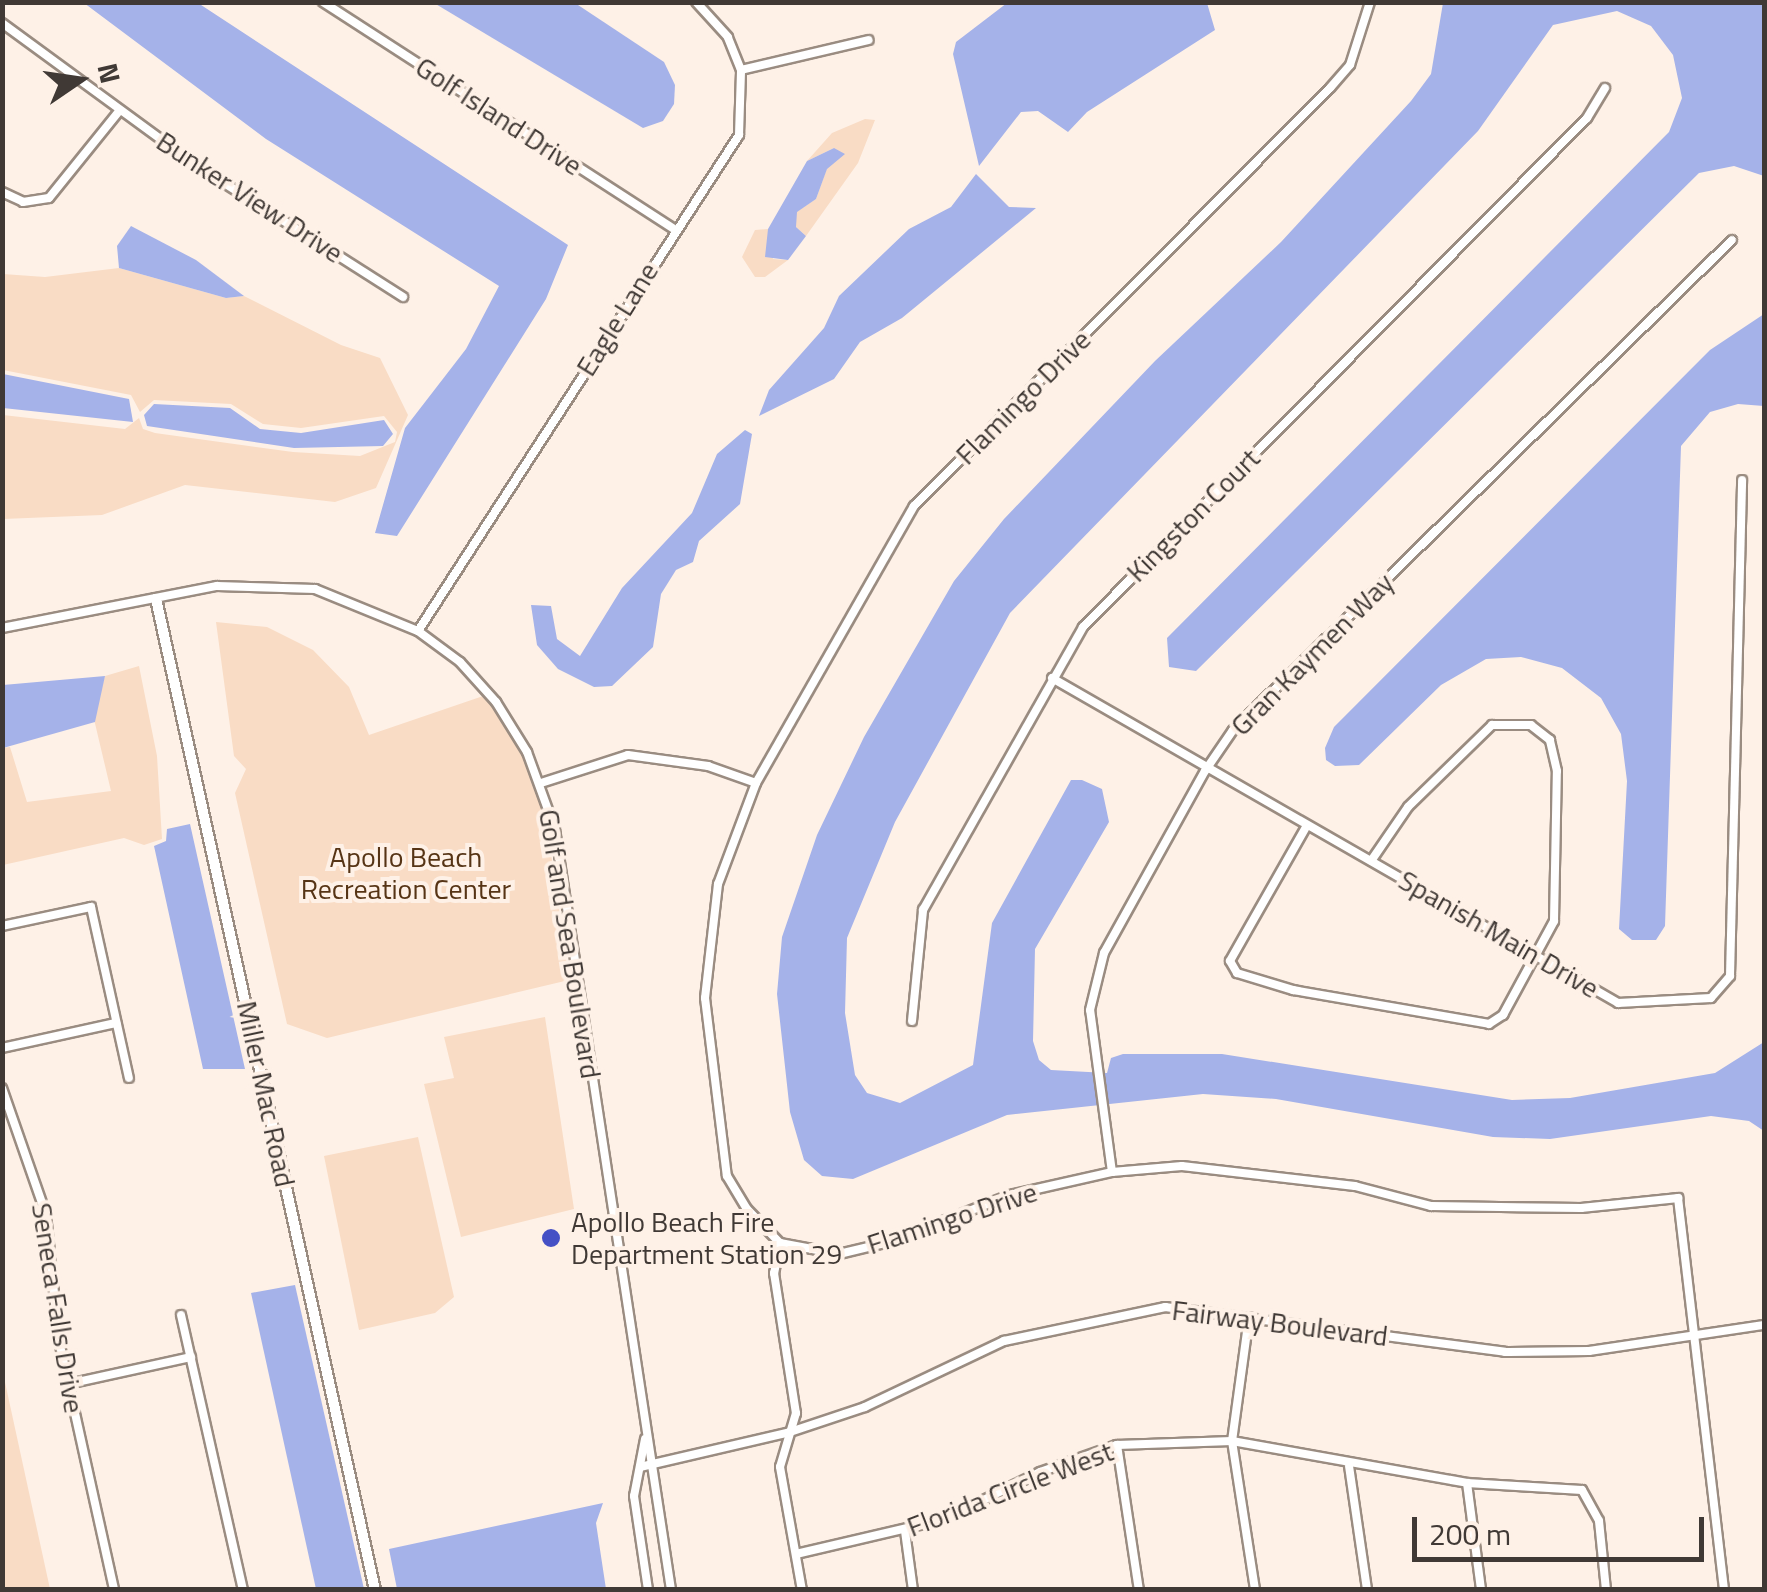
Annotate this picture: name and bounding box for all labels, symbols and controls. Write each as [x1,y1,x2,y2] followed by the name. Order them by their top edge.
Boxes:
[30,30,130,130] north arrow
[410,50,588,182] street label: Golf Island Drive
[87,59,133,87] text: N
[151,124,349,270] street label: Bunker View Drive
[569,256,665,382] street label: Eagle Lane
[949,323,1097,471] street label: Flamingo Drive
[1119,441,1267,589] street label: Kingston Court
[1224,566,1400,742] street label: Gran Kaymen Way
[532,807,608,1081] street label: Golf and Sea Boulevard
[301,840,511,906] park label: Apollo Beach Recreation Center
[1393,863,1605,1005] street label: Spanish Main Drive
[230,998,302,1190] street label: Miller Mac Road
[863,1175,1041,1261] street label: Flamingo Drive
[25,1201,91,1415] street label: Seneca Falls Drive
[571,1205,842,1271] place label: Apollo Beach Fire Department Station 29
[540,1227,562,1249] marker: Apollo Beach Fire Department Station 29
[1170,1293,1390,1353] street label: Fairway Boulevard
[902,1434,1118,1544] street label: Florida Circle West
[1417,1497,1710,1559] scale bar
[1429,1511,1511,1557] text: 200 m

